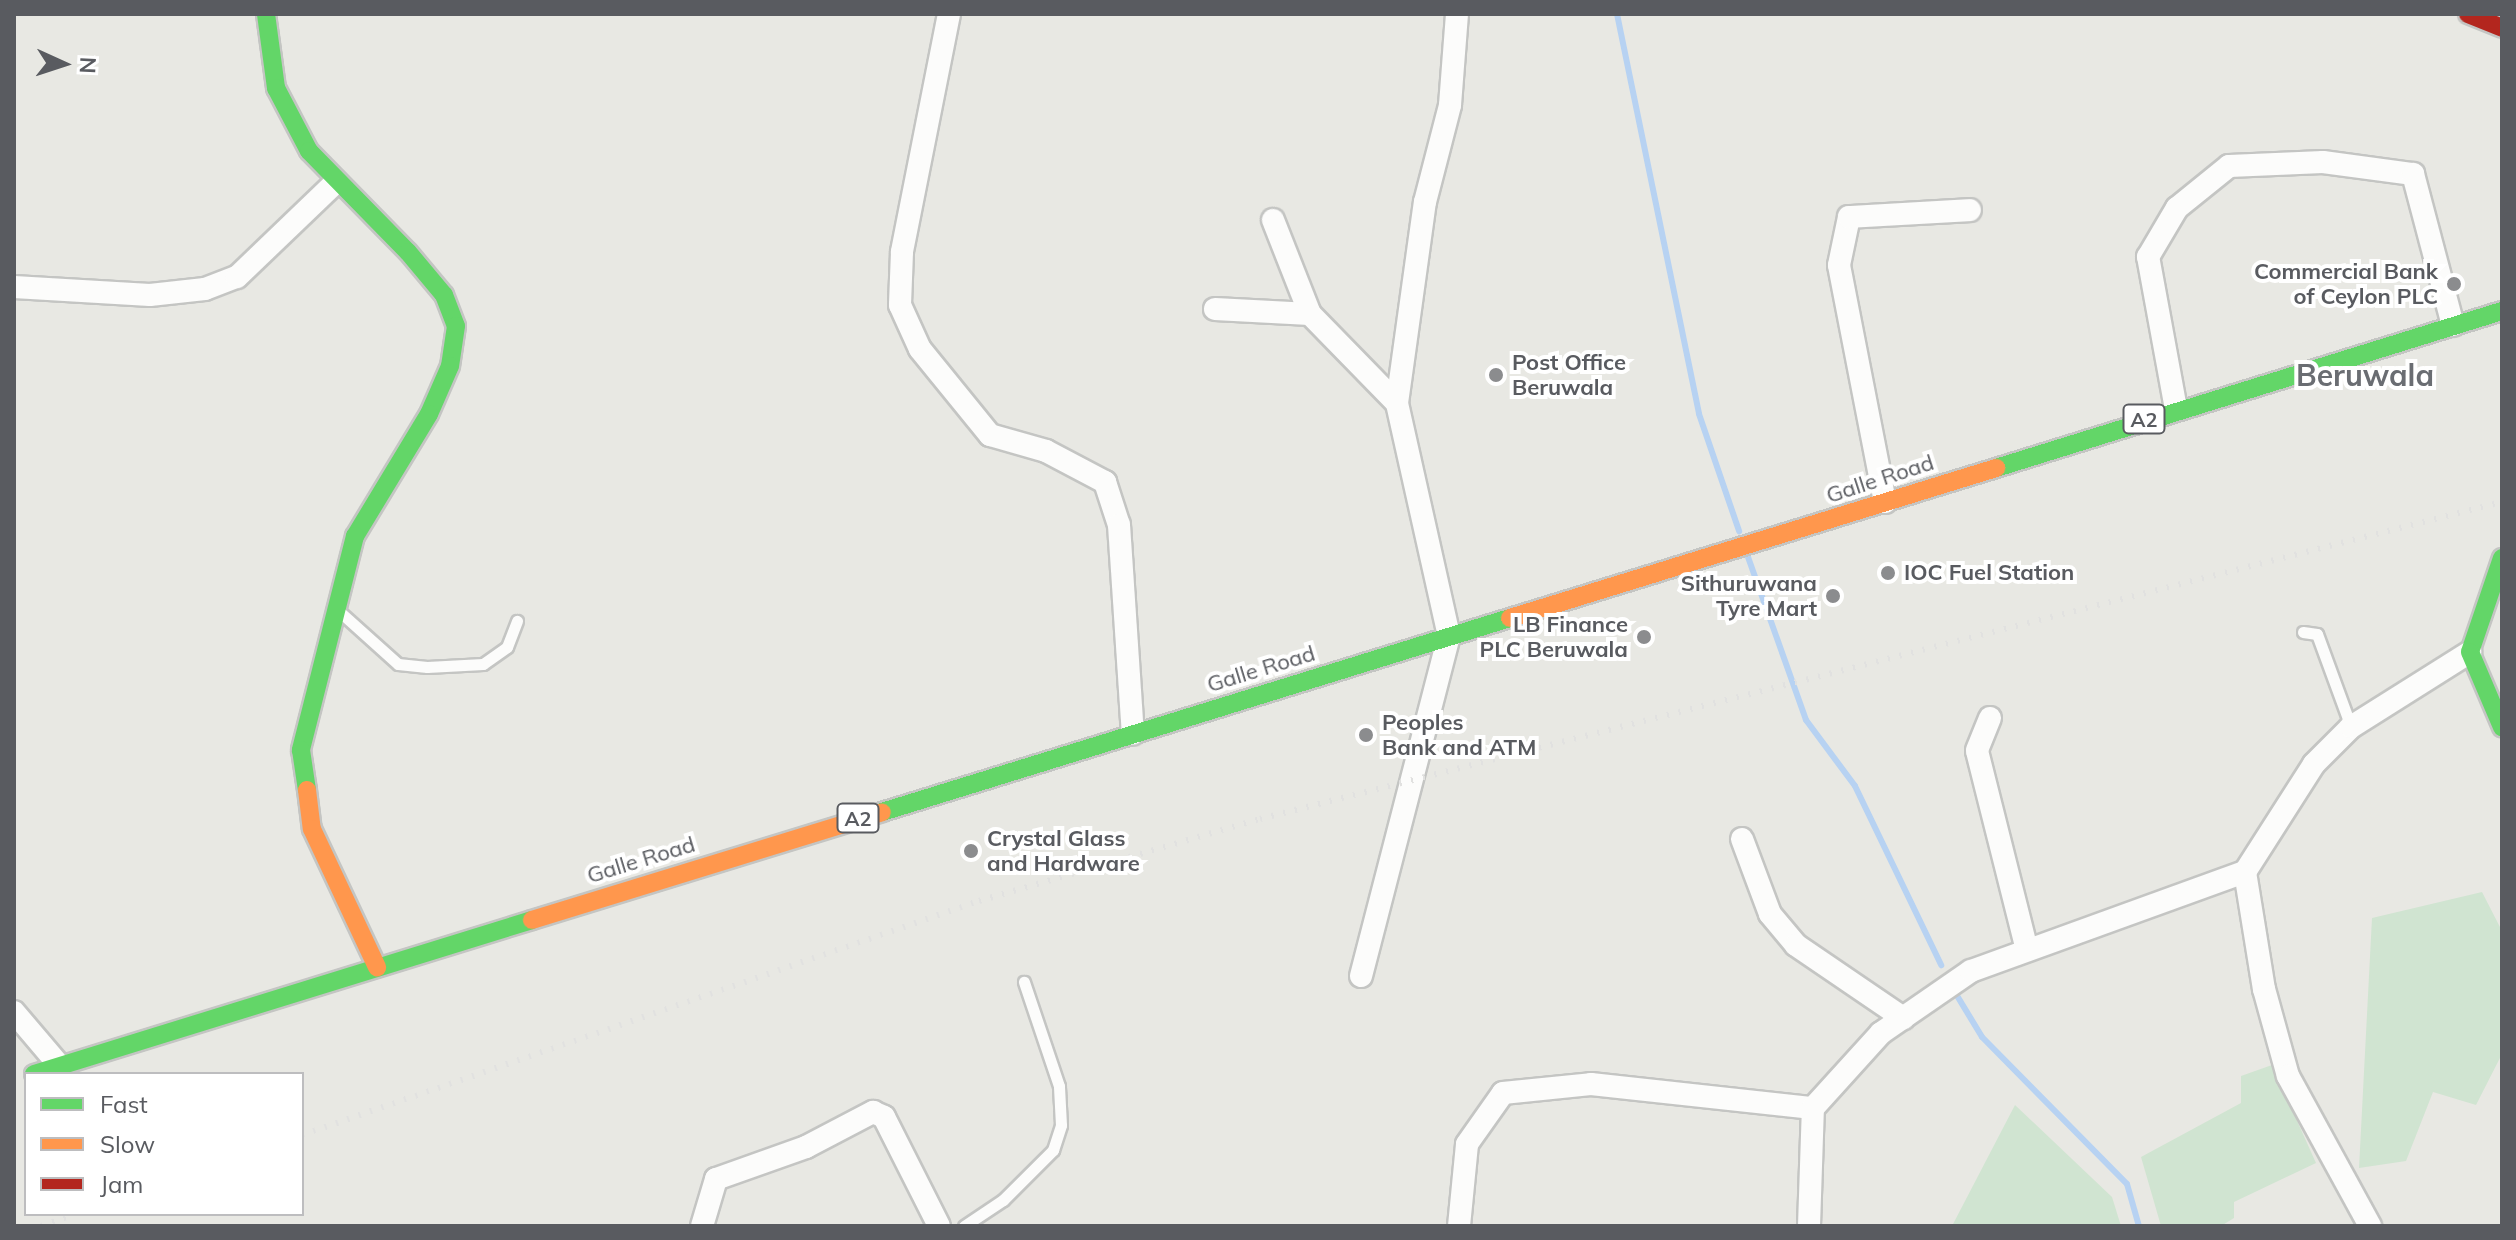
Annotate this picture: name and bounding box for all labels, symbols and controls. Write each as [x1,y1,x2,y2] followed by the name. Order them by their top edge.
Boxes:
[24,24,104,104] north arrow
[74,56,102,74] text: N
[2254,258,2438,310] place label: Commercial Bank of Ceylon PLC
[2445,275,2463,293] marker: Commercial Bank of Ceylon PLC
[1512,349,1626,400] place label: Post Office Beruwala
[2296,357,2434,393] district label: Beruwala
[1487,366,1505,384] marker: Post Office Beruwala
[2122,403,2166,435] road number: A2
[1823,449,1937,509] street label: Galle Road
[1904,560,2074,586] place label: IOC Fuel Station
[1879,564,1897,582] marker: IOC Fuel Station
[1681,570,1817,622] place label: Sithuruwana Tyre Mart
[1824,587,1842,605] marker: Sithuruwana Tyre Mart
[1480,611,1628,662] place label: LB Finance PLC Beruwala
[1635,628,1653,646] marker: LB Finance PLC Beruwala
[1204,640,1318,698] street label: Galle Road
[1382,709,1536,760] place label: Peoples Bank and ATM
[1357,726,1375,744] marker: Peoples Bank and ATM
[836,802,880,834] road number: A2
[987,825,1140,876] place label: Crystal Glass and Hardware
[584,831,698,889] street label: Galle Road
[962,842,980,860] marker: Crystal Glass and Hardware
[24,1072,304,1216] legend
[100,1089,148,1119] text: Fast
[100,1129,155,1159] text: Slow
[100,1169,143,1199] text: Jam

